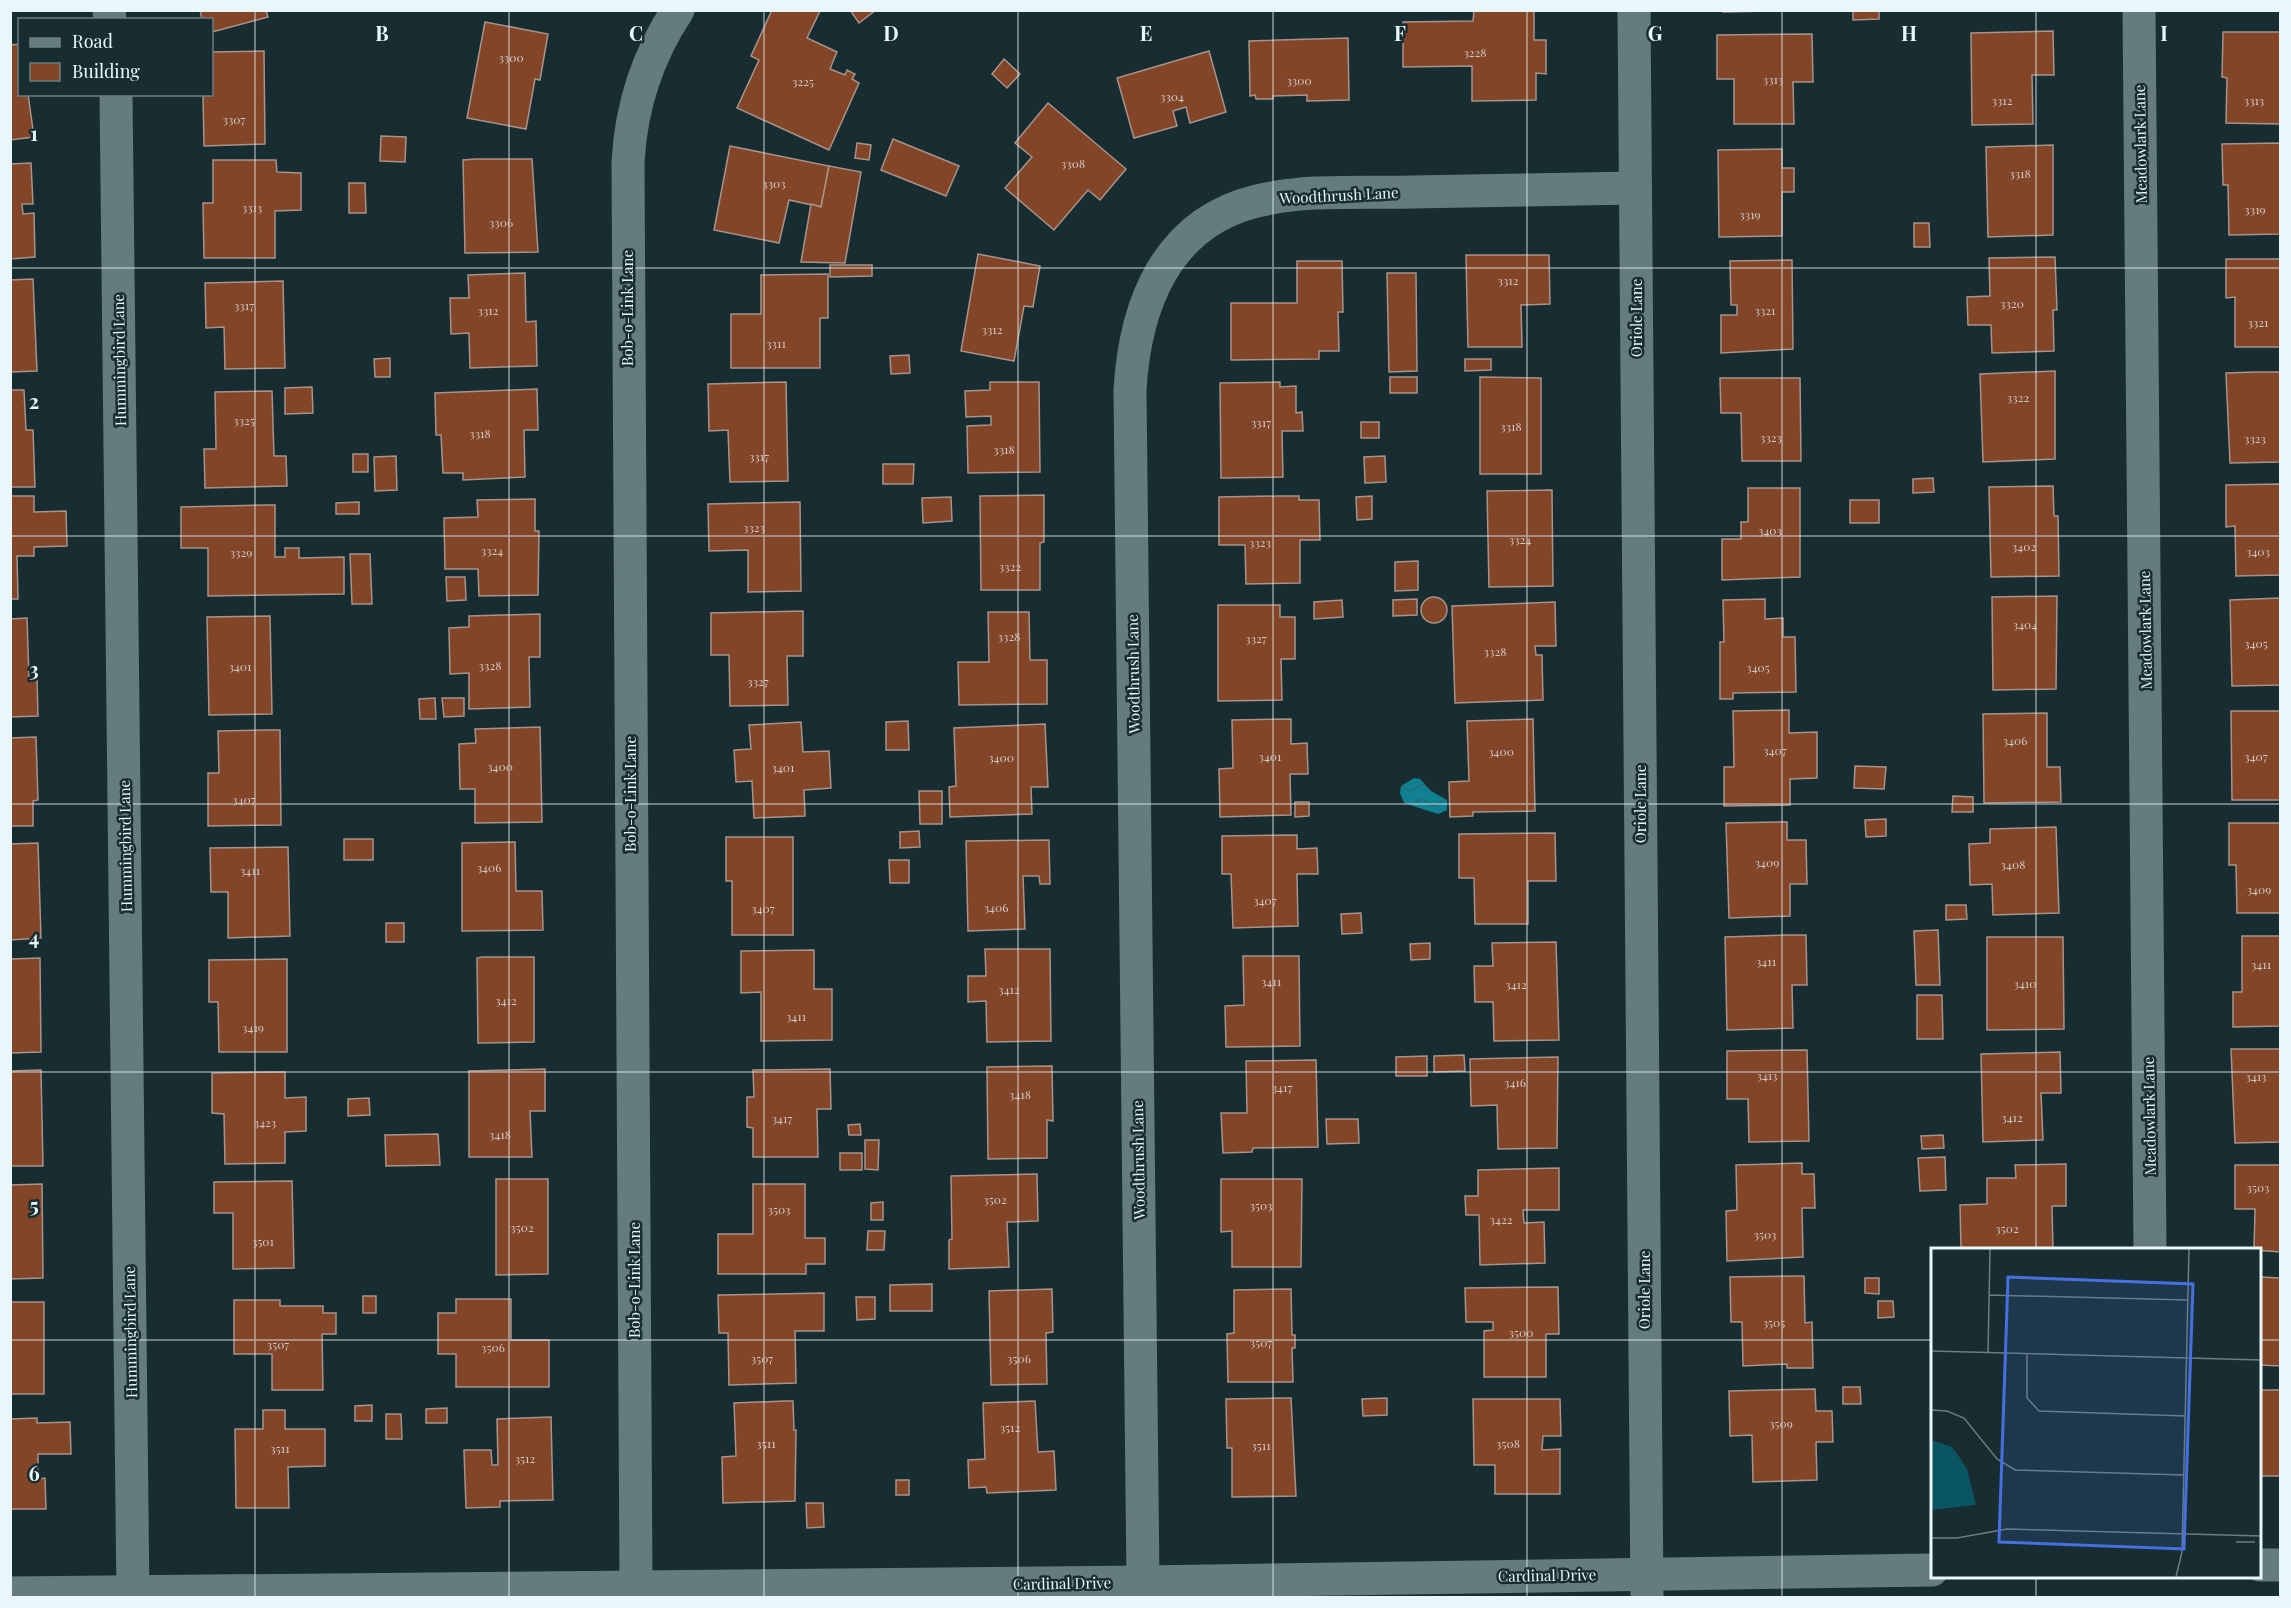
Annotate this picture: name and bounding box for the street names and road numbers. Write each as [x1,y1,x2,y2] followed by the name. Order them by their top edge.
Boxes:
[2129,85,2151,203] street label: Meadowlark Lane
[1278,182,1399,208] street label: Woodthrush Lane
[617,250,637,366] street label: Bob-o-Link Lane
[1626,279,1646,357] street label: Oriole Lane
[108,294,130,426] street label: Hummingbird Lane
[2134,571,2156,689] street label: Meadowlark Lane
[1122,614,1144,735] street label: Woodthrush Lane
[620,736,640,852] street label: Bob-o-Link Lane
[1630,765,1650,843] street label: Oriole Lane
[114,780,136,912] street label: Hummingbird Lane
[2138,1057,2160,1175] street label: Meadowlark Lane
[1127,1100,1149,1221] street label: Woodthrush Lane
[624,1222,644,1338] street label: Bob-o-Link Lane
[1634,1251,1654,1329] street label: Oriole Lane
[119,1266,141,1398] street label: Hummingbird Lane
[1498,1564,1596,1586] street label: Cardinal Drive
[1013,1572,1111,1594] street label: Cardinal Drive

